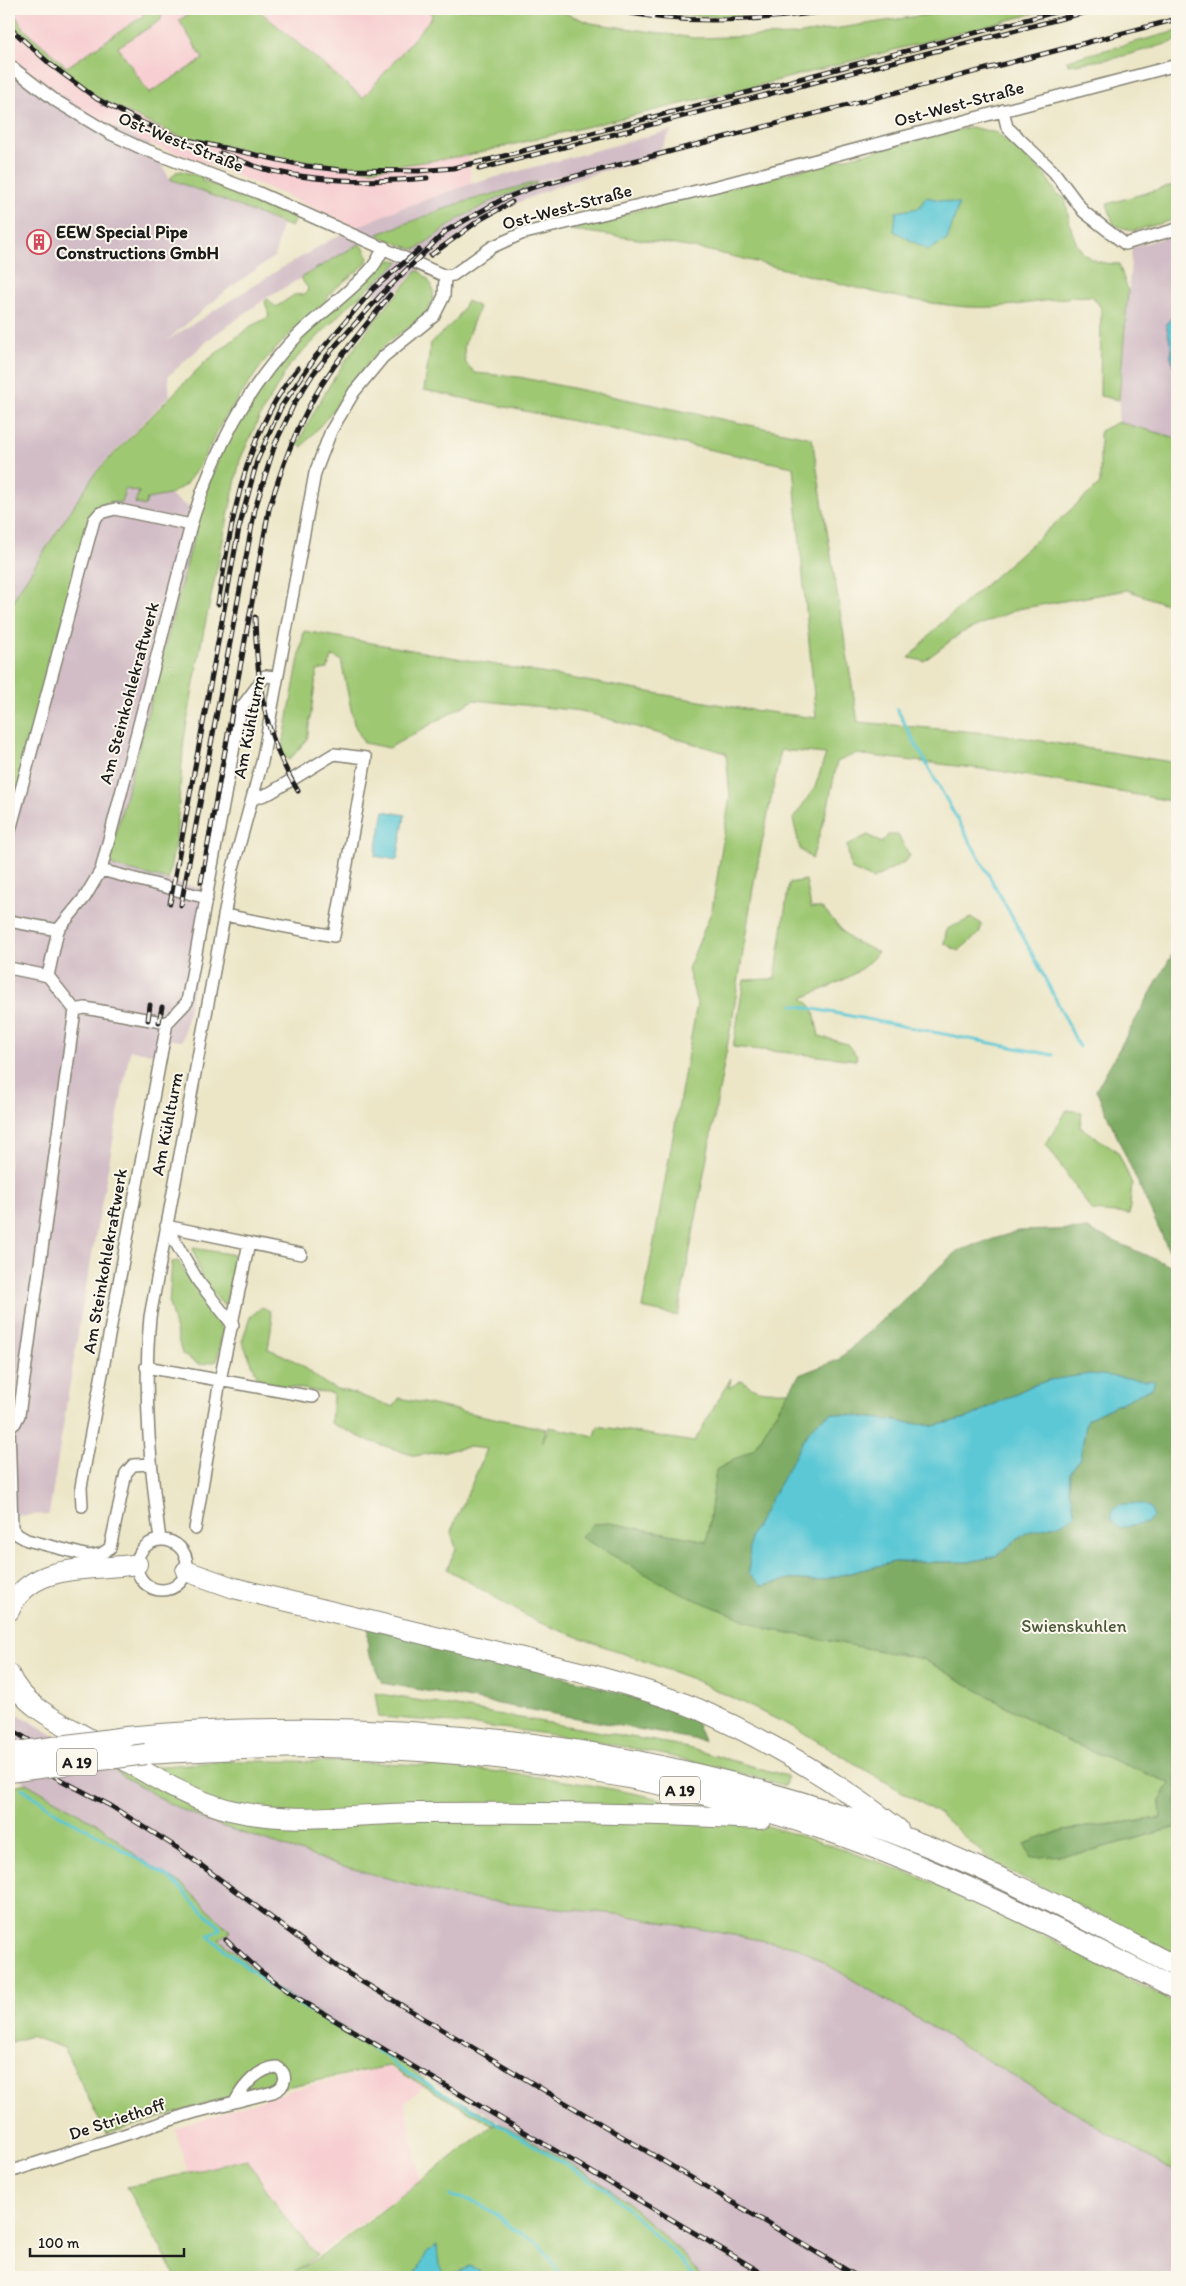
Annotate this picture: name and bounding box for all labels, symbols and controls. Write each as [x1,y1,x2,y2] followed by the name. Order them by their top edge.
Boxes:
[892,76,1026,132] street label: Ost-West-Straße
[115,107,247,177] street label: Ost-West-Straße
[500,179,634,235] street label: Ost-West-Straße
[56,221,219,264] place label: EEW Special Pipe Constructions GmbH
[26,229,52,255] building icon: EEW Special Pipe Constructions GmbH
[94,599,164,787] street label: Am Steinkohlekraftwerk
[228,673,270,781] street label: Am Kühlturm
[146,1070,188,1178] street label: Am Kühlturm
[78,1167,132,1355] street label: Am Steinkohlekraftwerk
[1021,1615,1127,1637] park label: Swienskuhlen
[57,1748,97,1775] road number: A 19
[660,1776,700,1804] road number: A 19
[66,2093,169,2145] street label: De Striethoff
[30,2226,184,2258] scale bar
[38,2234,80,2252] text: 100 m

